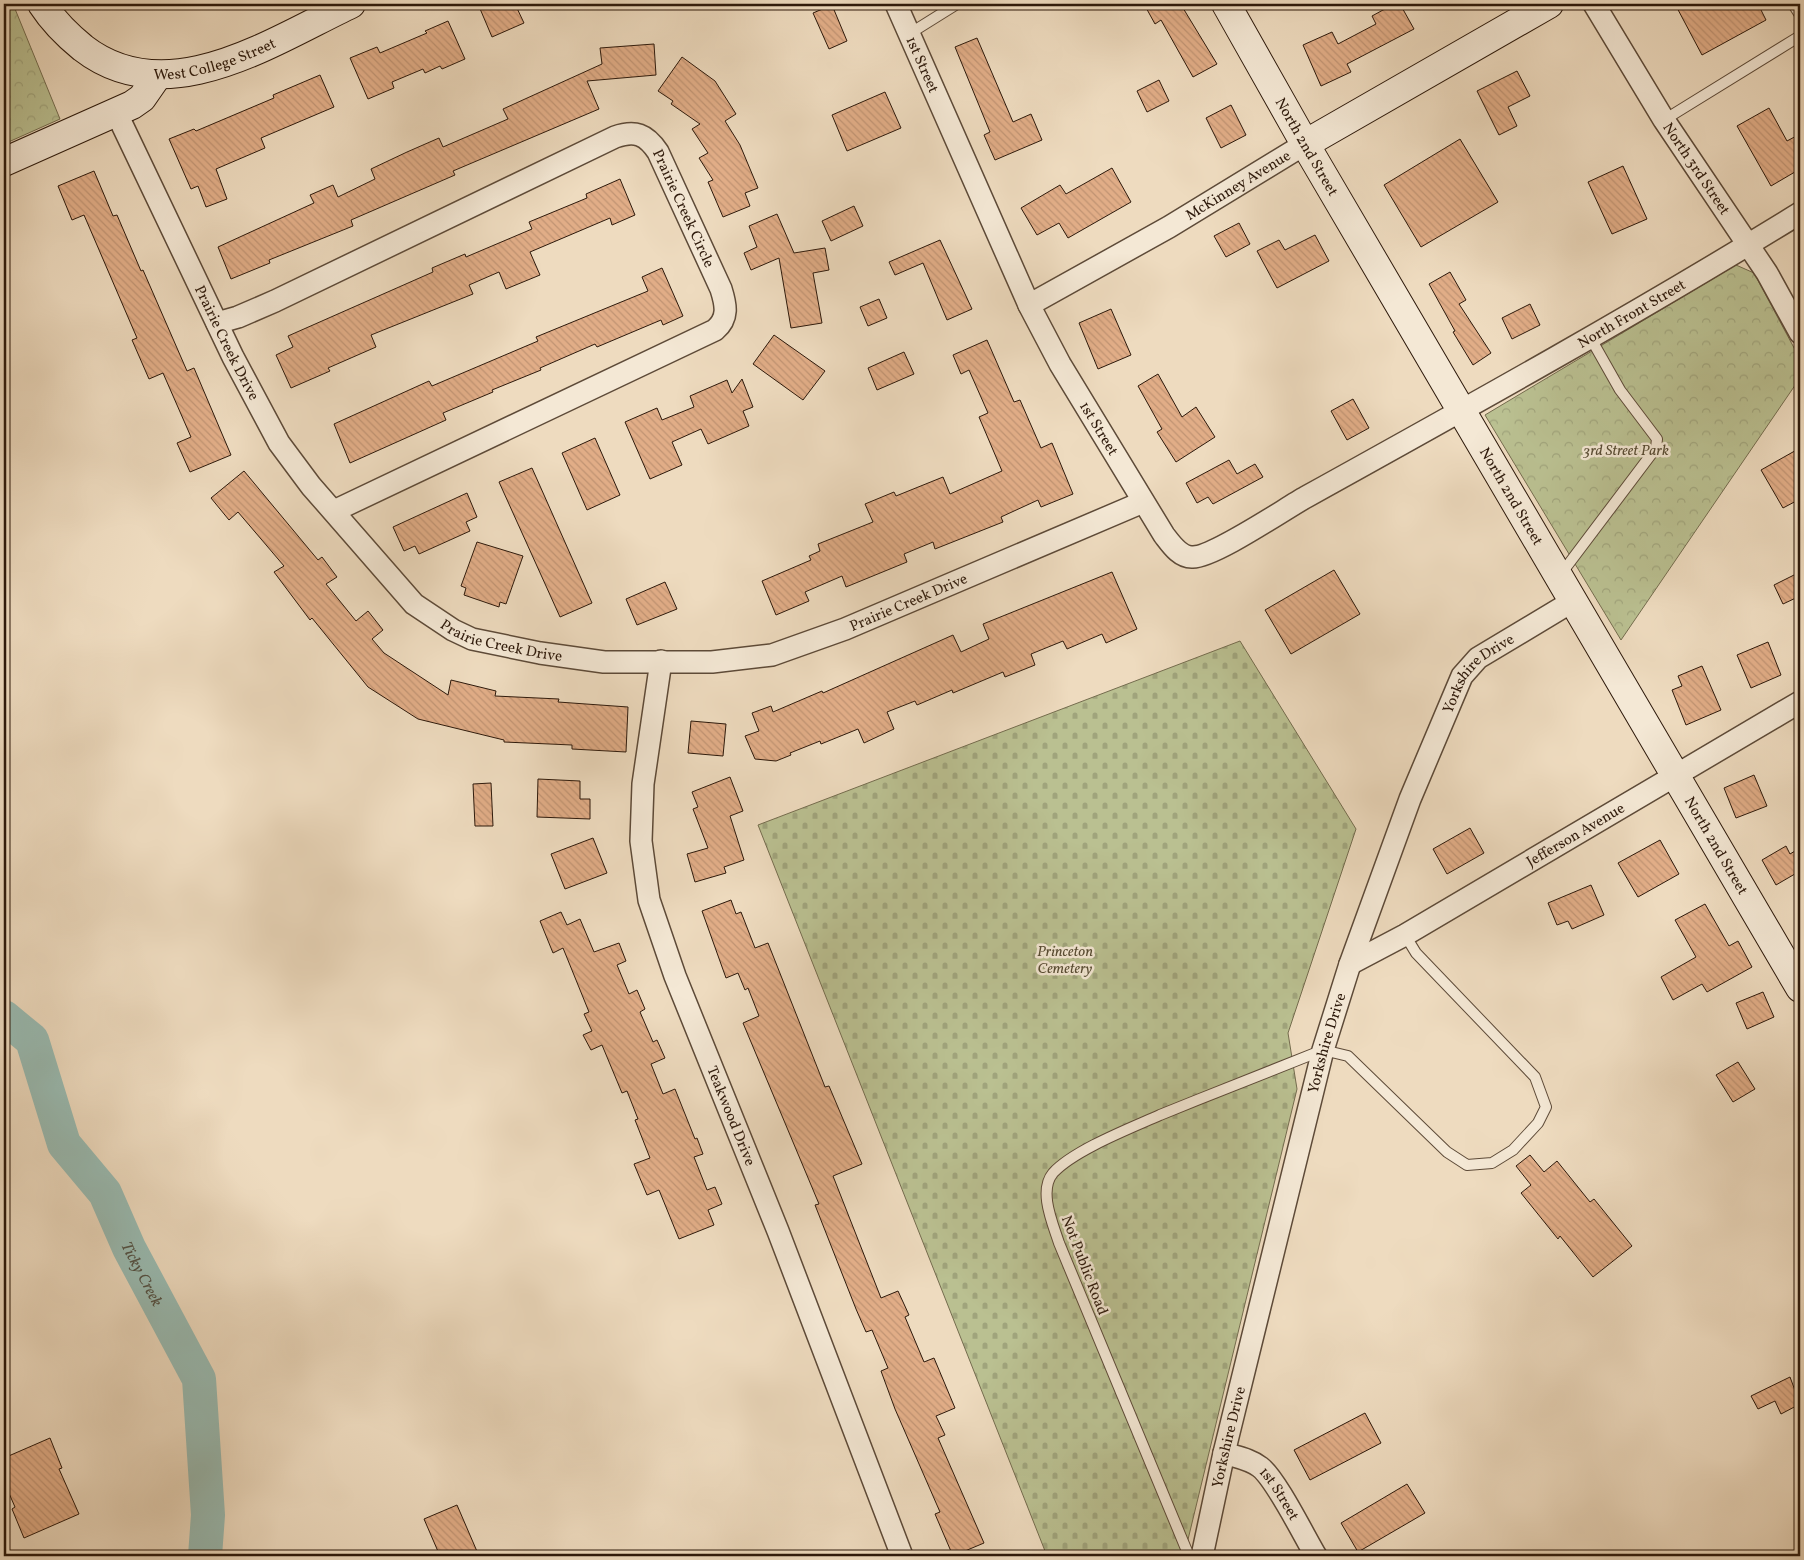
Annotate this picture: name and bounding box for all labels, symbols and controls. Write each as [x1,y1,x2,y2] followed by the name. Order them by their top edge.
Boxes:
[900,33,943,97] street label: 1st Street
[153,34,280,86] street label: West College Street
[1269,94,1342,201] street label: North 2nd Street
[1657,119,1734,220] street label: North 3rd Street
[646,146,719,271] street label: Prairie Creek Circle
[1182,146,1295,226] street label: McKinney Avenue
[1574,275,1690,354] street label: North Front Street
[188,282,263,405] street label: Prairie Creek Drive
[1073,398,1122,460] street label: 1st Street
[1582,441,1669,462] park label: 3rd Street Park
[1473,444,1547,550] street label: North 2nd Street
[847,569,971,638] street label: Prairie Creek Drive
[435,615,564,668] street label: Prairie Creek Drive
[1438,630,1519,717] street label: Yorkshire Drive
[1678,793,1752,899] street label: North 2nd Street
[1523,799,1629,873] street label: Jefferson Avenue
[1037,942,1093,980] park label: Princeton Cemetery
[1304,991,1352,1096] street label: Yorkshire Drive
[700,1063,760,1170] street label: Teakwood Drive
[1055,1213,1112,1318] street label: Not Public Road
[115,1239,167,1311] water label: Ticky Creek
[1208,1384,1252,1490] street label: Yorkshire Drive
[1254,1463,1303,1525] street label: 1st Street

